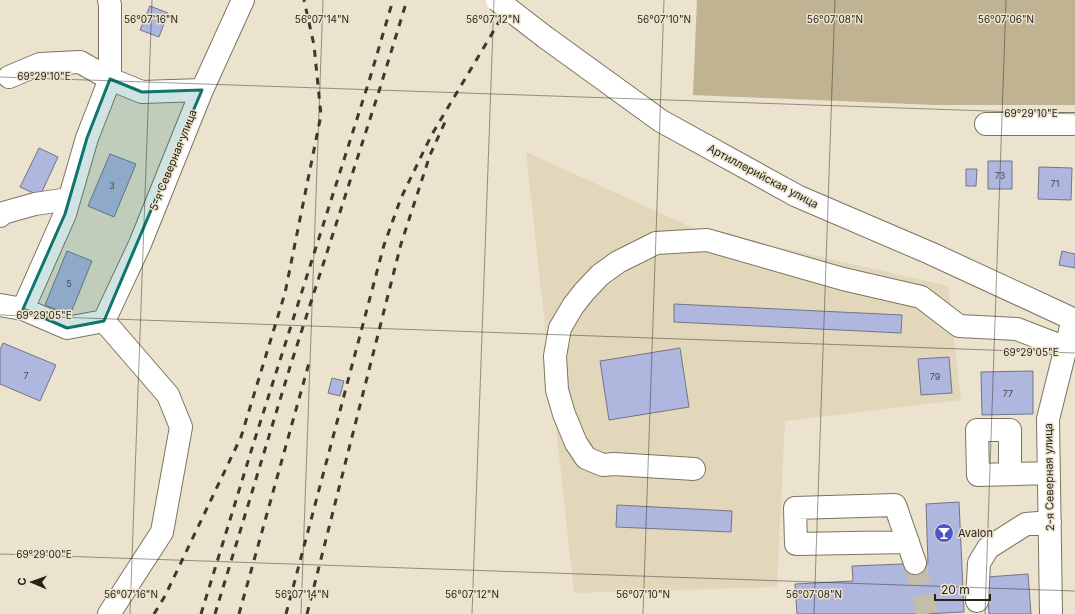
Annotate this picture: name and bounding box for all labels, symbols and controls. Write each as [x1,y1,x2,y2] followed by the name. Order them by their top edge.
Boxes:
[124,13,178,25] text: 56°07'16"N
[295,13,349,25] text: 56°07'14"N
[466,13,520,25] text: 56°07'12"N
[637,13,691,25] text: 56°07'10"N
[807,13,863,25] text: 56°07'08"N
[978,13,1034,25] text: 56°07'06"N
[17,70,71,82] text: 69°29'10"E
[146,107,200,213] street label: 5-я Северная улица
[1004,107,1058,119] text: 69°29'10"E
[705,141,821,211] street label: Артиллерийская улица
[995,170,1006,181] house number: 73
[1051,178,1059,189] house number: 71
[109,180,115,191] house number: 3
[66,278,72,289] house number: 5
[16,309,72,321] text: 69°29'05"E
[1003,346,1059,358] text: 69°29'05"E
[23,370,29,381] house number: 7
[930,371,941,382] house number: 79
[1003,388,1013,399] house number: 77
[1041,423,1057,531] street label: 2-я Северная улица
[933,522,955,544] bar icon: Avalon
[958,526,993,540] place label: Avalon
[16,548,72,560] text: 69°29'00"E
[12,562,52,602] north arrow
[935,576,990,602] scale bar
[15,577,29,586] text: С
[941,582,970,597] text: 20 m
[104,588,158,600] text: 56°07'16"N
[275,588,329,600] text: 56°07'14"N
[445,588,499,600] text: 56°07'12"N
[616,588,670,600] text: 56°07'10"N
[786,588,842,600] text: 56°07'08"N

